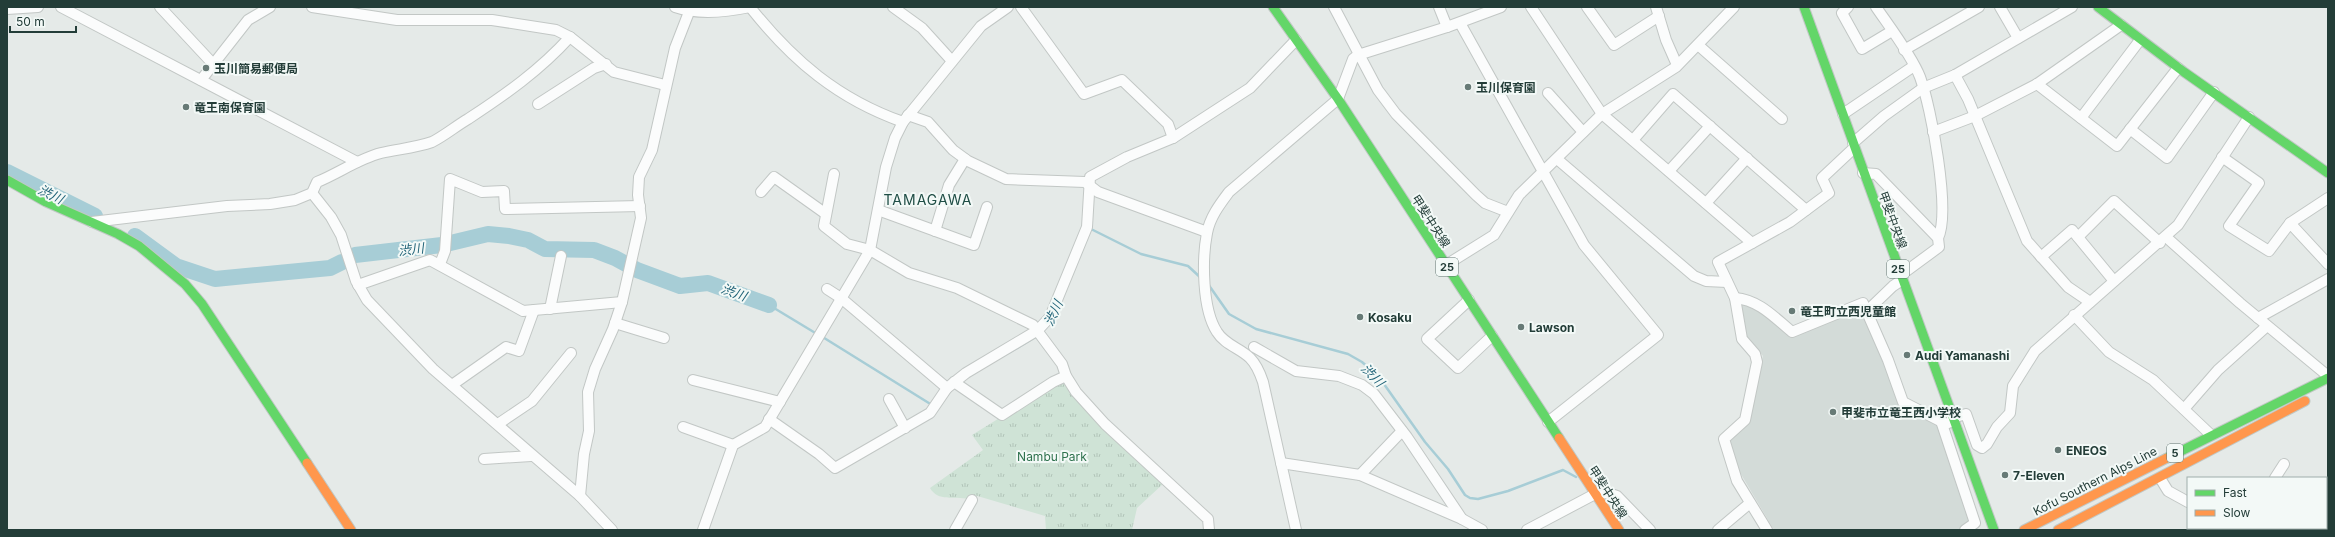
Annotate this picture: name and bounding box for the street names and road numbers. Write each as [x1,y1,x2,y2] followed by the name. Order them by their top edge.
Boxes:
[1876,189,1910,251] street label: 甲斐中央線
[1408,192,1454,250] street label: 甲斐中央線
[1436,258,1458,276] road number: 25
[1887,260,1909,278] road number: 25
[2031,443,2159,519] street label: Kofu Southern Alps Line
[2167,444,2183,462] road number: 5
[1585,463,1631,521] street label: 甲斐中央線

